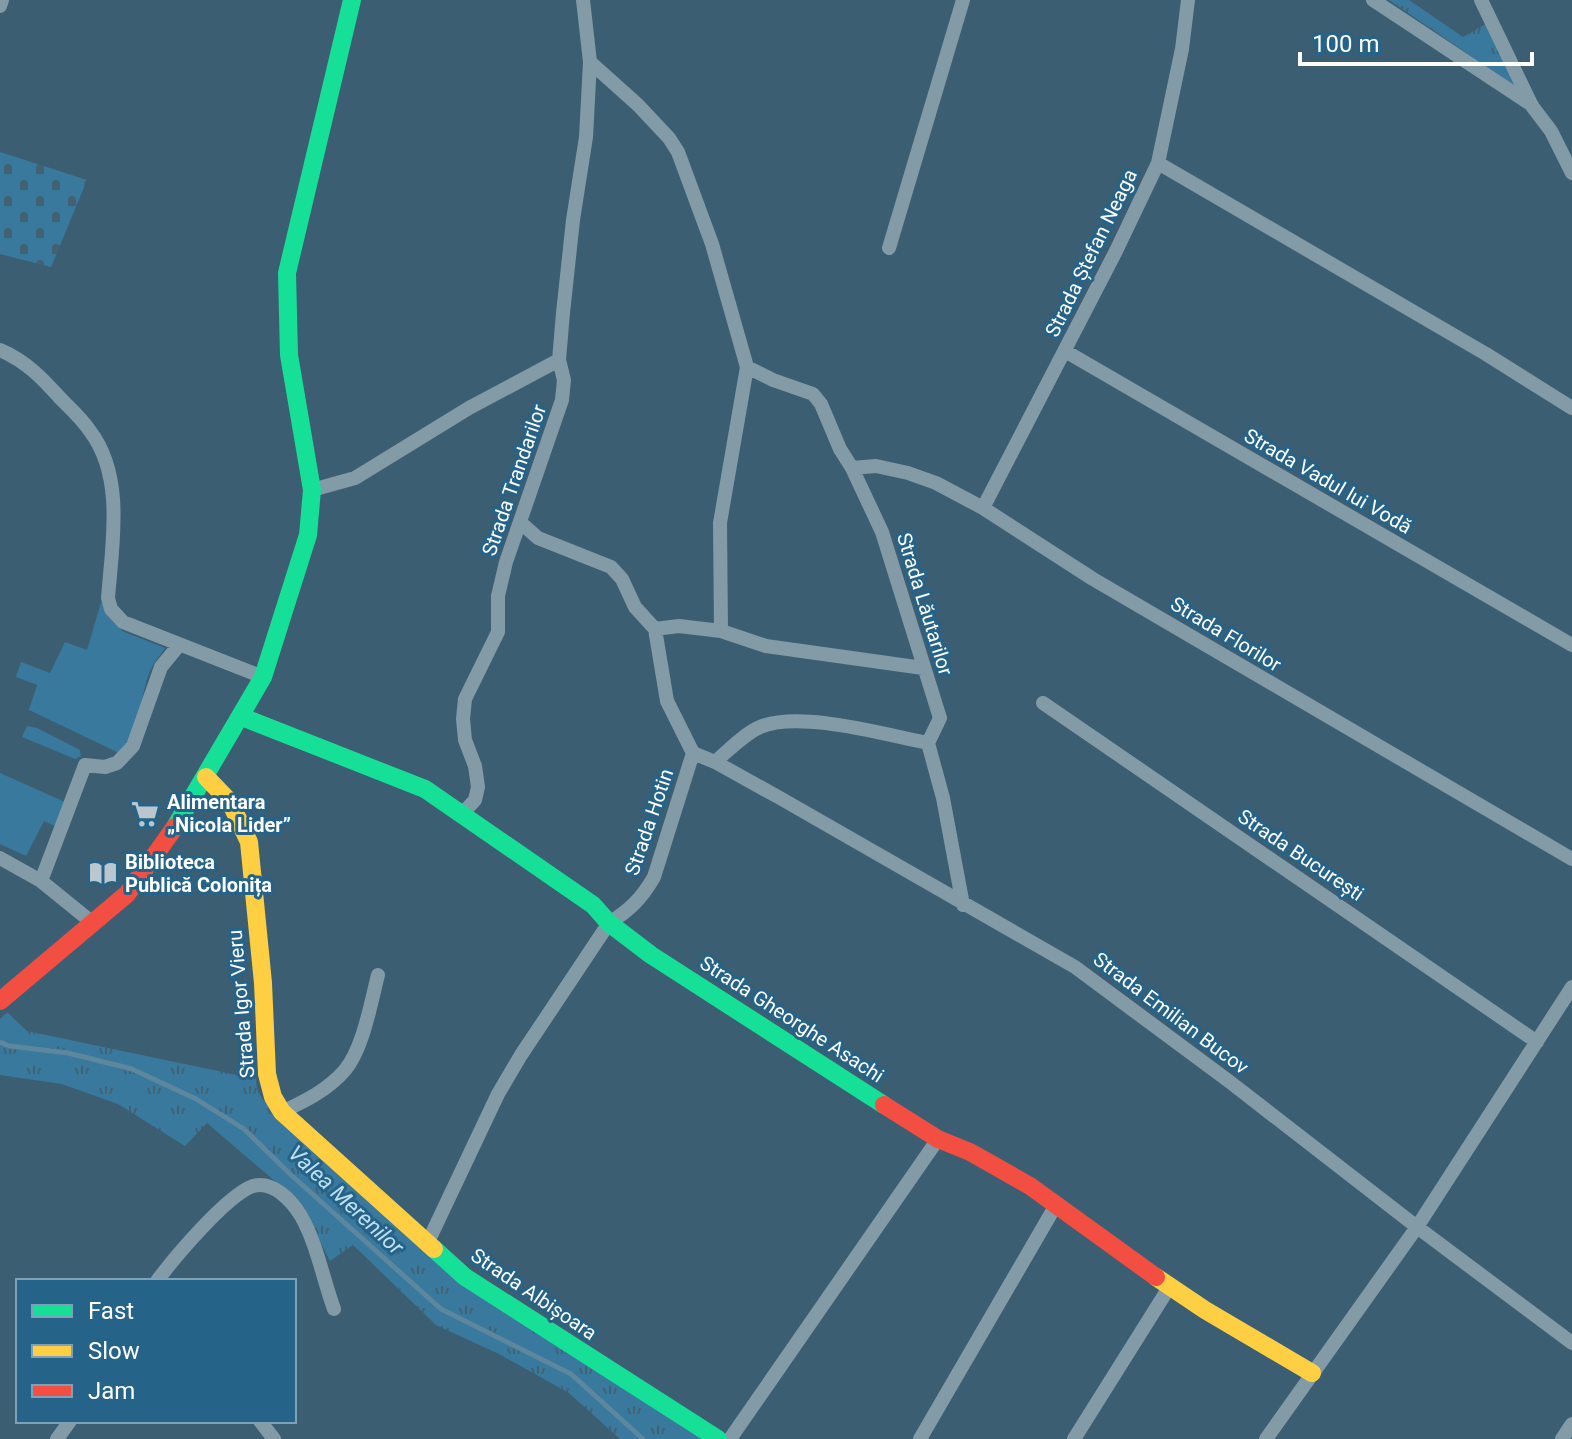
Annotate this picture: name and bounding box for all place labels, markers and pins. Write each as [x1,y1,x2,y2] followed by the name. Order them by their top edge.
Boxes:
[167,790,291,837] place label: Alimentara „Nicola Lider”
[130,799,160,829] supermarket icon: Alimentara „Nicola Lider”
[125,850,272,897] place label: Biblioteca Publică Colonița
[88,858,118,888] library icon: Biblioteca Publică Colonița

